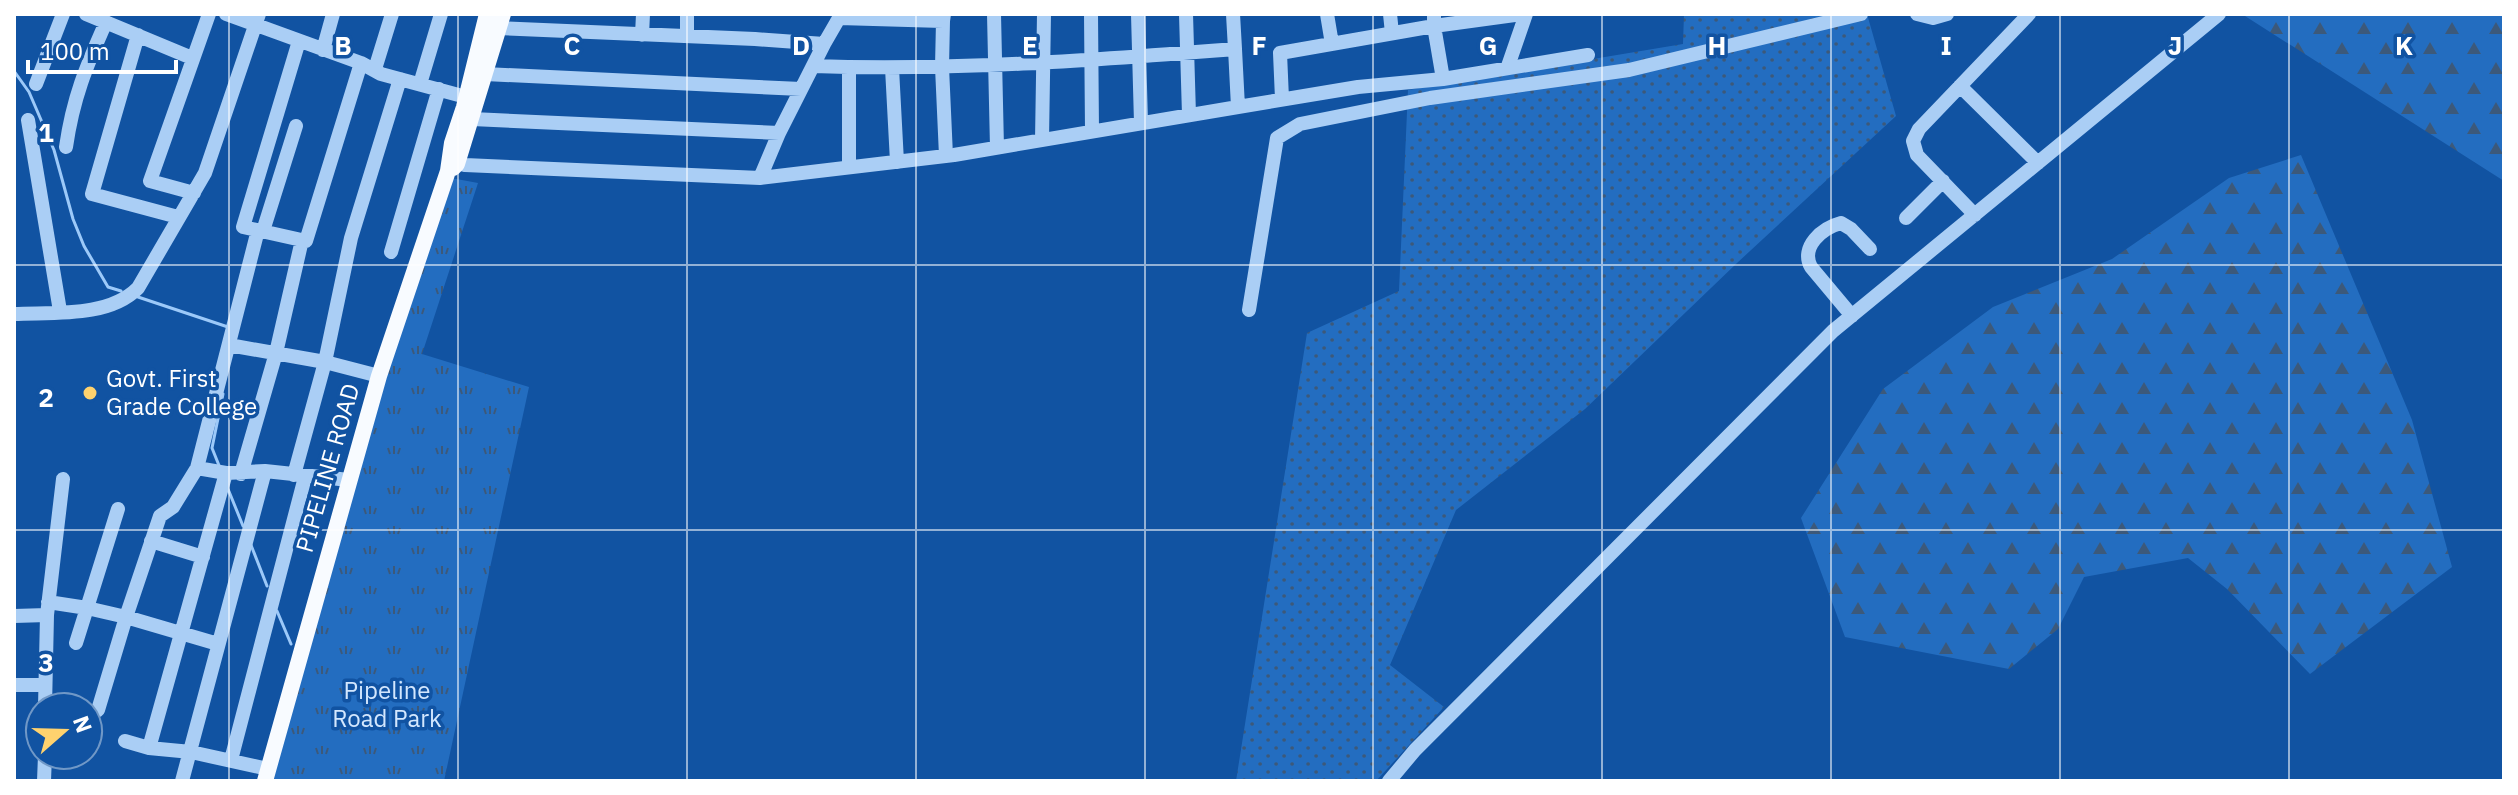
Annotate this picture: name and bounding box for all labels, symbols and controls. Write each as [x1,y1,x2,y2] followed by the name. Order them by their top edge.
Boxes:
[28,24,176,74] scale bar
[334,28,352,62] text: B
[564,28,581,62] text: C
[792,28,810,62] text: D
[1022,28,1038,62] text: E
[1251,28,1267,62] text: F
[1479,28,1497,62] text: G
[1708,28,1726,62] text: H
[1940,28,1952,62] text: I
[2168,28,2182,62] text: J
[2395,28,2413,62] text: K
[40,35,110,67] text: 100 m
[38,115,54,149] text: 1
[106,362,257,422] place label: Govt. First Grade College
[38,380,54,414] text: 2
[288,380,366,556] street label: PIPELINE ROAD
[81,384,99,402] marker: Govt. First Grade College
[38,645,54,679] text: 3
[332,674,442,734] park label: Pipeline Road Park
[24,691,104,771] north arrow
[67,712,100,736] text: N

